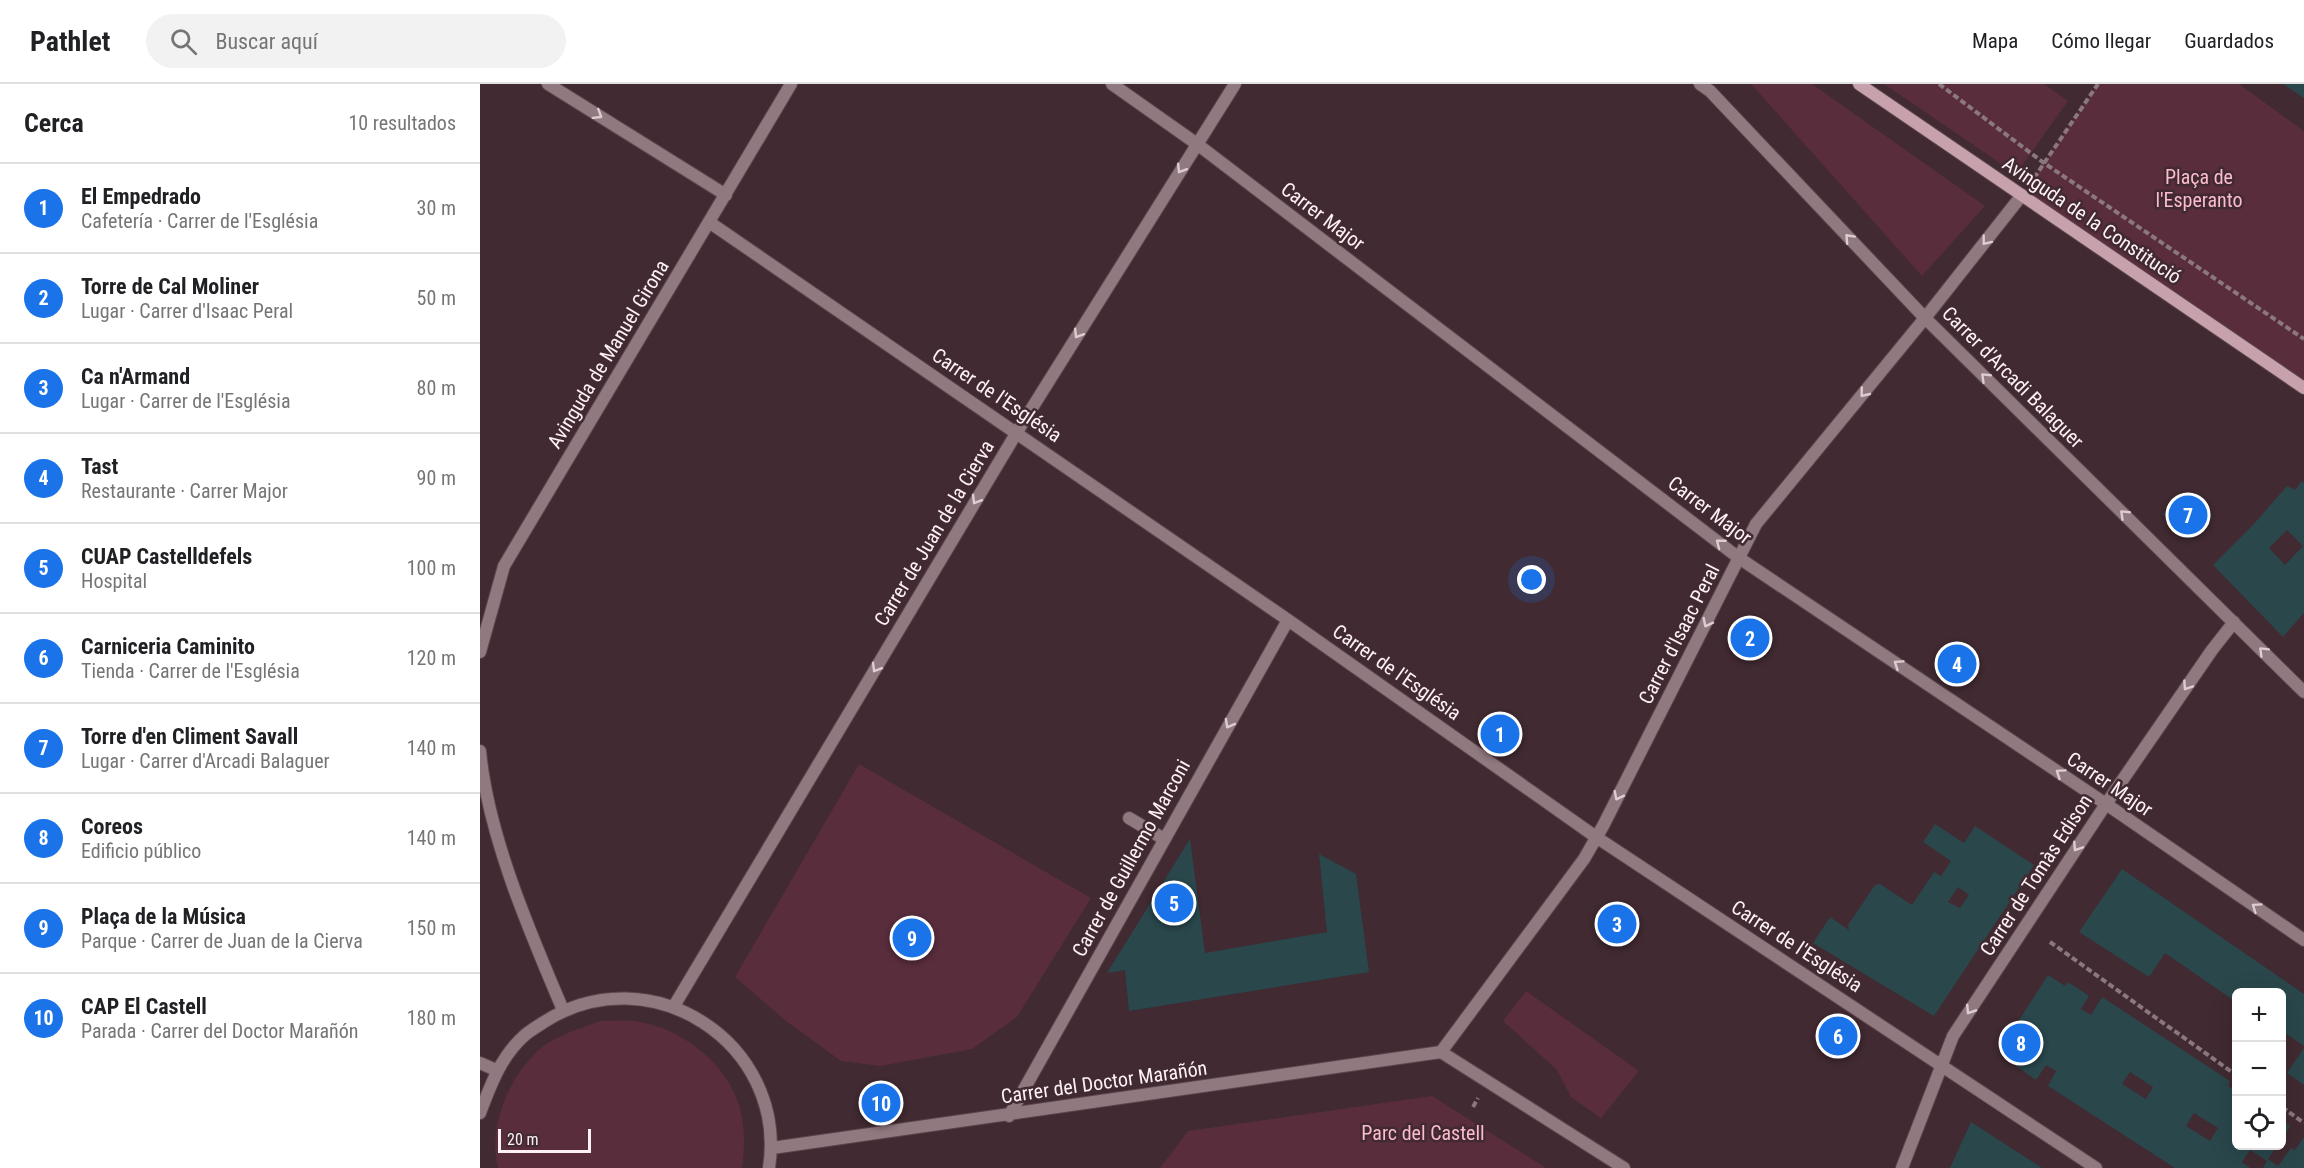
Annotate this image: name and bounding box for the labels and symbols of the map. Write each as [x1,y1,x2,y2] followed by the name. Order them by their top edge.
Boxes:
[591,108,602,119] one-way arrow
[1998,151,2186,289] street label: Avinguda de la Constitució
[1177,162,1188,173] one-way arrow
[2155,165,2243,212] park label: Plaça de l'Esperanto
[1277,177,1369,255] street label: Carrer Major
[1845,234,1856,245] one-way arrow
[1982,235,1993,246] one-way arrow
[542,255,674,453] street label: Avinguda de Manuel Girona
[1937,301,2089,453] street label: Carrer d'Arcadi Balaguer
[1073,328,1085,338] one-way arrow
[928,343,1066,447] street label: Carrer de l'Església
[1981,374,1992,385] one-way arrow
[1860,387,1871,398] one-way arrow
[869,436,999,630] street label: Carrer de Juan de la Cierva
[1664,471,1756,549] street label: Carrer Major
[2168,492,2208,538] pin: 7
[971,494,983,504] one-way arrow
[2120,510,2130,521] one-way arrow
[1716,539,1727,550] one-way arrow
[1633,560,1725,708] street label: Carrer d'Isaac Peral
[1517,565,1546,594] your location
[1703,616,1715,627] one-way arrow
[1730,616,1770,660] pin: 2
[1328,619,1466,725] street label: Carrer de l'Església
[1938,642,1976,686] pin: 4
[2259,647,2270,658] one-way arrow
[1894,661,1905,672] one-way arrow
[872,662,883,672] one-way arrow
[2183,679,2194,690] one-way arrow
[1480,712,1520,756] pin: 1
[1225,718,1236,728] one-way arrow
[2063,747,2157,821] street label: Carrer Major
[1067,755,1195,961] street label: Carrer de Guillermo Marconi
[2056,769,2067,780] one-way arrow
[1614,790,1625,800] one-way arrow
[1975,790,2097,960] street label: Carrer de Tomàs Edison
[2074,841,2085,852] one-way arrow
[1154,880,1194,926] pin: 5
[1727,895,1867,997] street label: Carrer de l'Església
[1598,902,1636,946] pin: 3
[2251,903,2262,914] one-way arrow
[892,916,932,960] pin: 9
[1966,1004,1977,1015] one-way arrow
[1818,1014,1858,1058] pin: 6
[2002,1020,2040,1066] pin: 8
[999,1056,1209,1108] street label: Carrer del Doctor Marañón
[862,1080,900,1126] pin: 10
[1361,1121,1485,1145] park label: Parc del Castell
[498,1126,591,1154] scale bar

